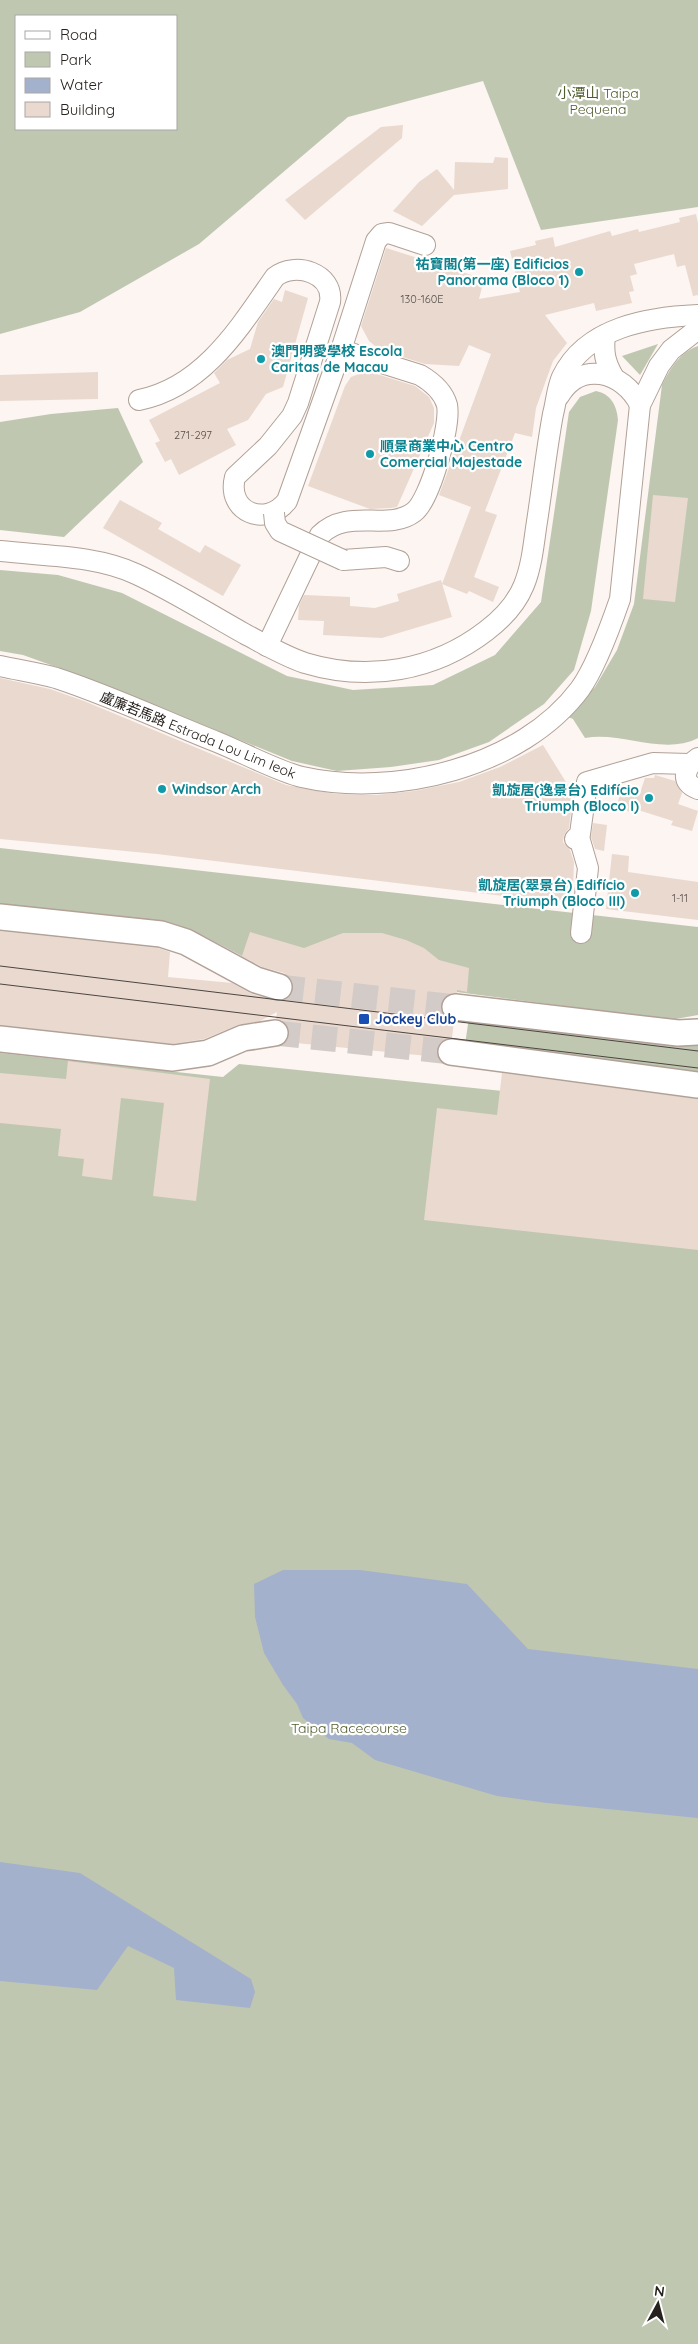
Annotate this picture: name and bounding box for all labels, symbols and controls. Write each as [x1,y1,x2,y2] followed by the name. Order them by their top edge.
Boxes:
[15,15,178,130] legend
[60,25,97,44] text: Road
[60,50,92,69] text: Park
[60,75,103,94] text: Water
[557,84,639,118] park label: 小潭山 Taipa Pequena
[60,100,115,119] text: Building
[416,255,569,289] place label: 祐寶閣(第一座) Edificios Panorama (Bloco 1)
[573,266,585,278] marker: 祐寶閣(第一座) Edificios Panorama (Bloco 1)
[401,292,443,306] house number: 130-160E
[271,342,402,376] place label: 澳門明愛學校 Escola Caritas de Macau
[255,353,267,365] marker: 澳門明愛學校 Escola Caritas de Macau
[174,428,212,442] house number: 271-297
[380,437,522,471] place label: 順景商業中心 Centro Comercial Majestade
[364,448,376,460] marker: 順景商業中心 Centro Comercial Majestade
[97,687,299,783] street label: 盧廉若馬路 Estrada Lou Lim Ieok
[172,780,261,798] place label: Windsor Arch
[492,781,639,815] place label: 凱旋居(逸景台) Edifício Triumph (Bloco I)
[156,783,168,795] marker: Windsor Arch
[643,792,655,804] marker: 凱旋居(逸景台) Edifício Triumph (Bloco I)
[478,876,625,910] place label: 凱旋居(翠景台) Edifício Triumph (Bloco III)
[629,887,641,899] marker: 凱旋居(翠景台) Edifício Triumph (Bloco III)
[672,891,688,905] house number: 1-11
[375,1010,456,1028] place label: Jockey Club
[357,1012,371,1026] marker: Jockey Club
[291,1719,407,1737] park label: Taipa Racecourse
[633,2279,683,2329] north arrow
[653,2282,666,2301] text: N

